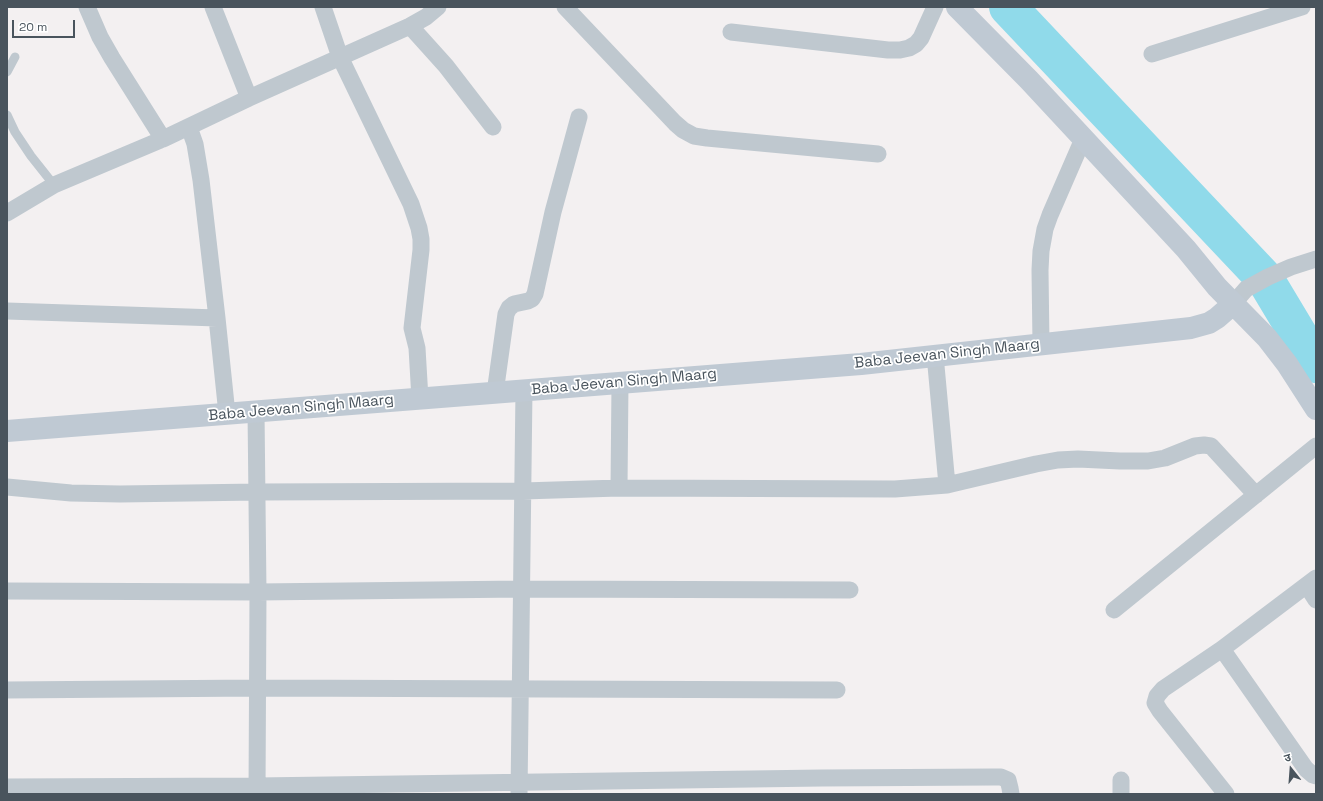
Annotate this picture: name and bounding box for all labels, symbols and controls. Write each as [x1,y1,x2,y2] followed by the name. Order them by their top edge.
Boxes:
[14,12,77,38] scale bar
[19,19,47,35] text: 20 m
[853,335,1041,373] street label: Baba Jeevan Singh Maarg
[530,365,718,399] street label: Baba Jeevan Singh Maarg
[207,391,395,425] street label: Baba Jeevan Singh Maarg
[1271,749,1311,789] north arrow
[1282,750,1293,765] text: उ

